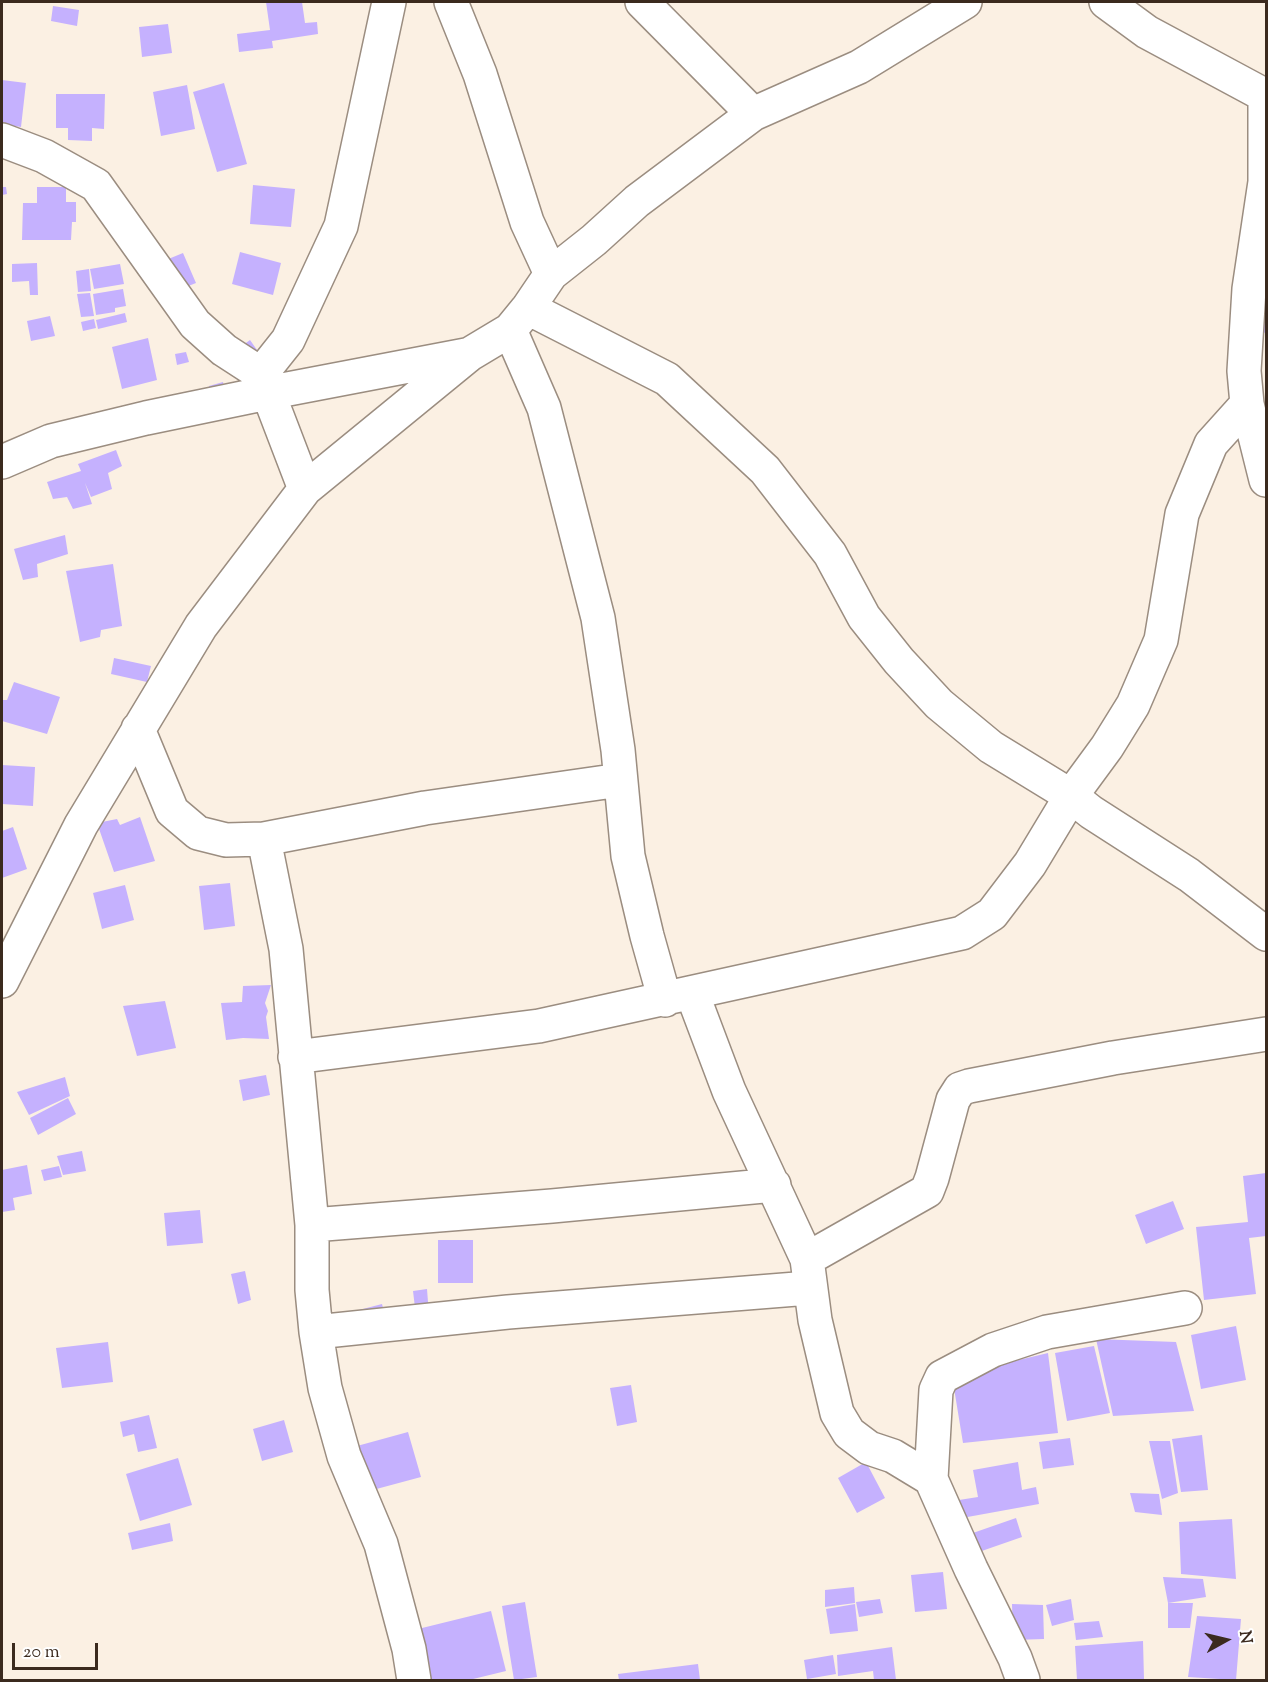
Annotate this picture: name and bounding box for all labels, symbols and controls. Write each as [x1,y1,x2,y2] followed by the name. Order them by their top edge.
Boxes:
[1196,1610,1256,1670] north arrow
[1232,1629,1257,1645] text: N
[15,1631,100,1669] scale bar
[23,1640,60,1666] text: 20 m

